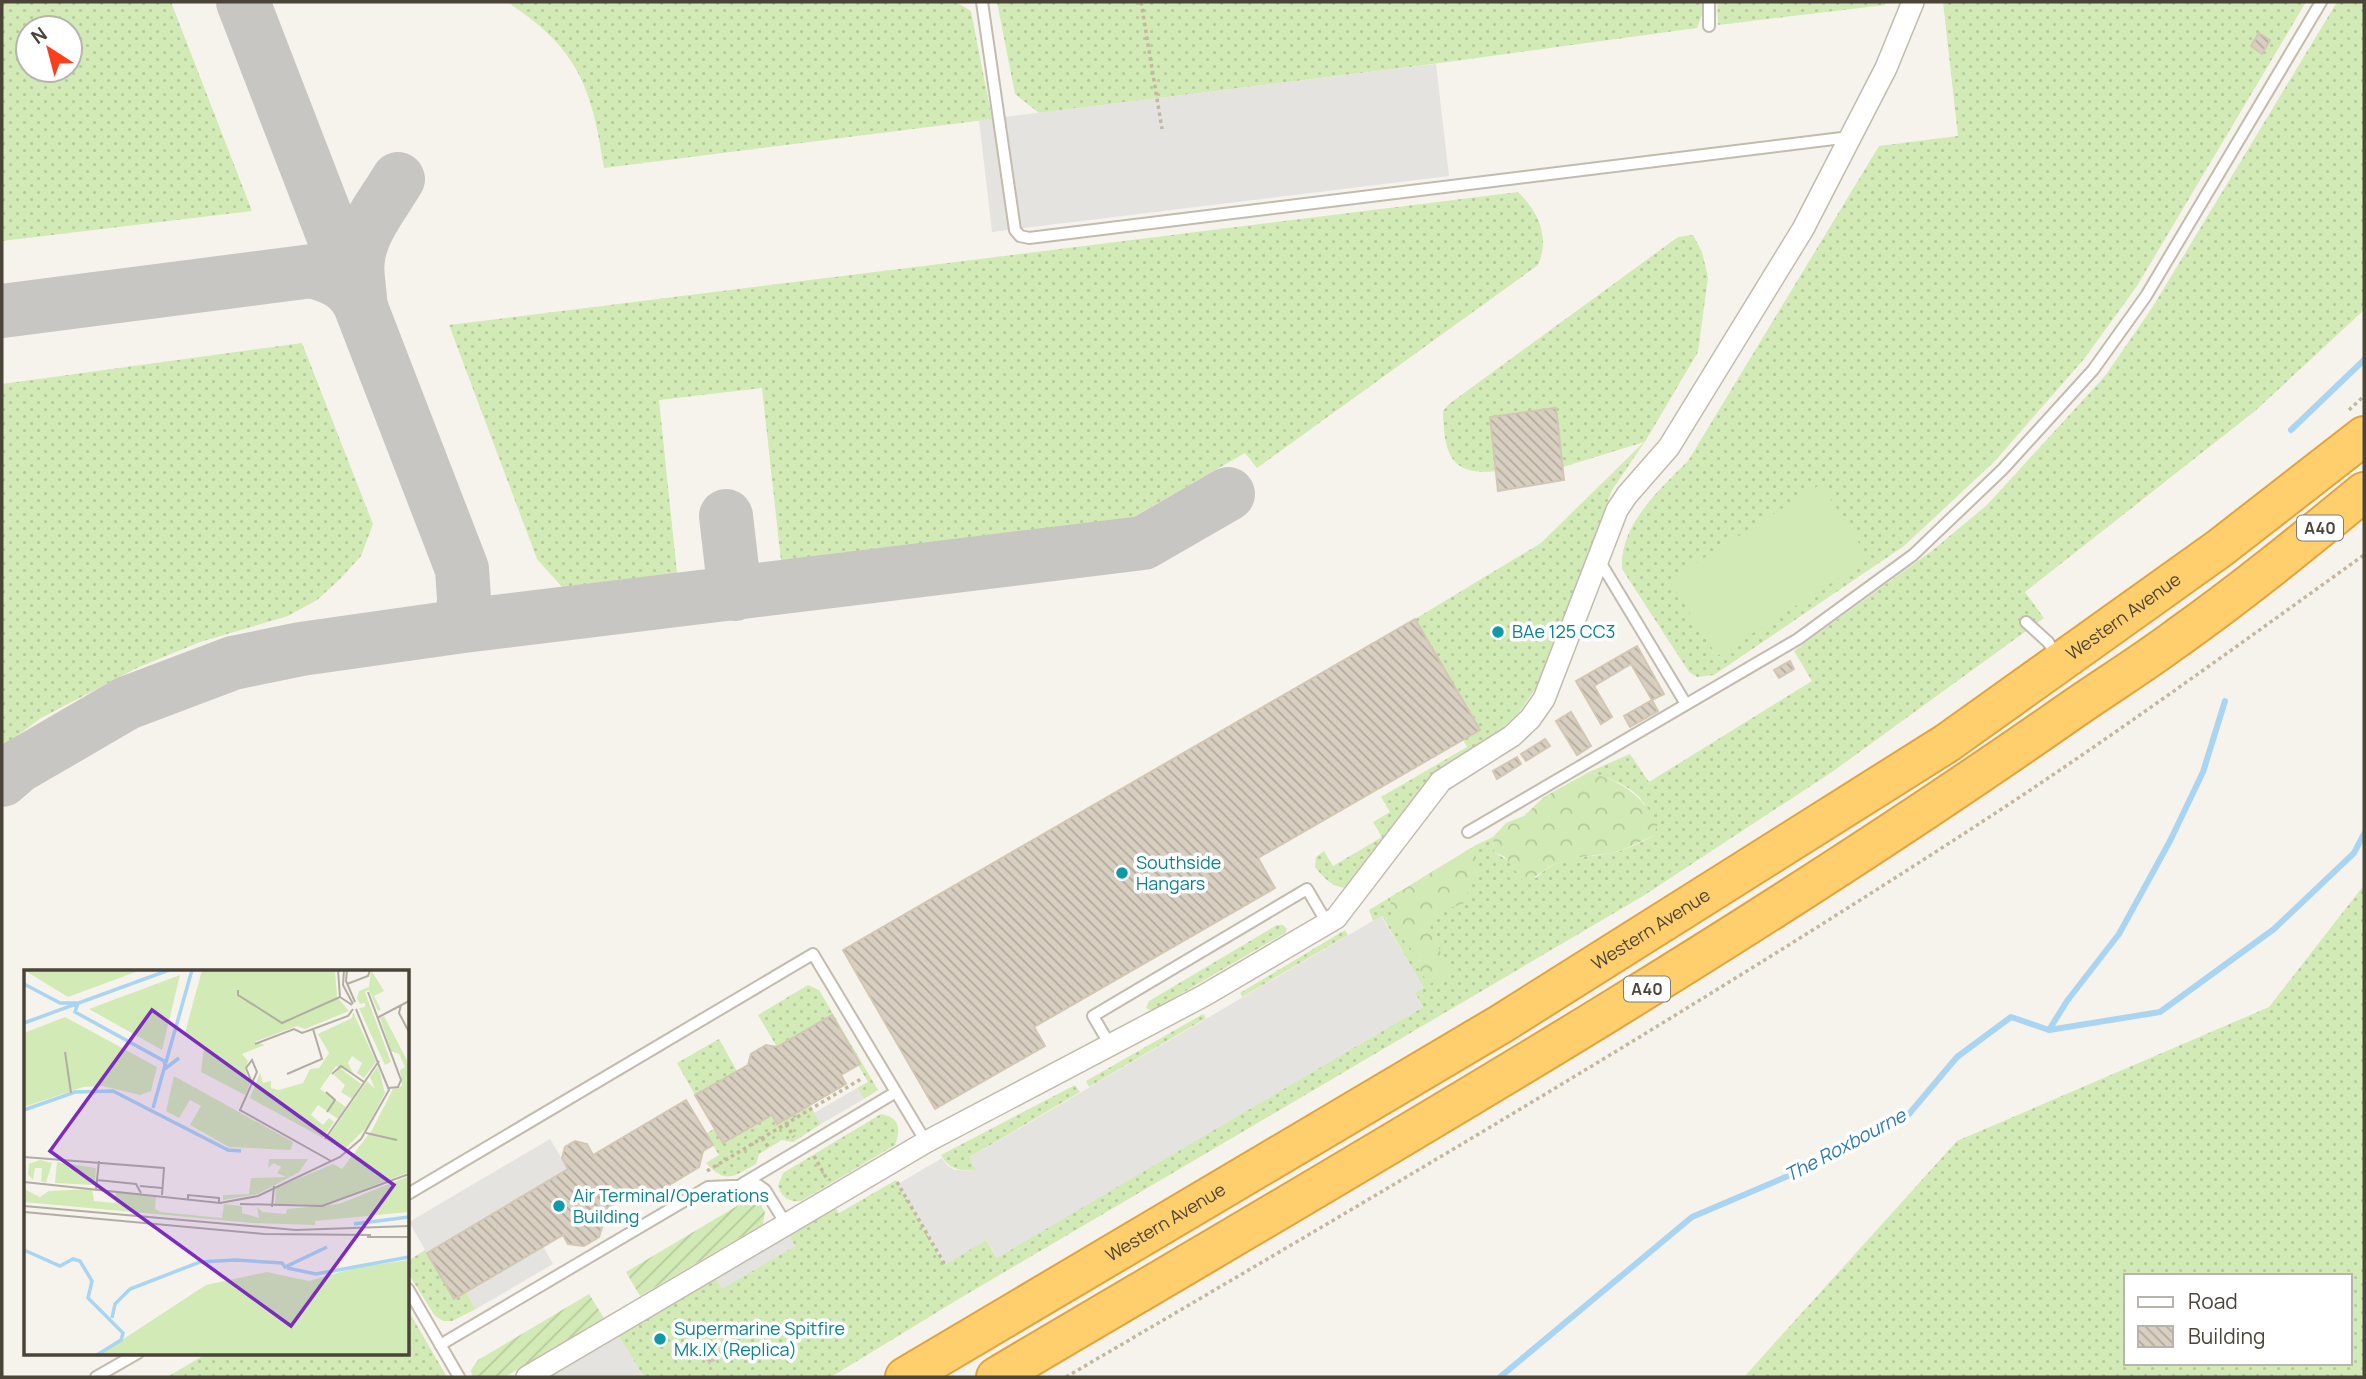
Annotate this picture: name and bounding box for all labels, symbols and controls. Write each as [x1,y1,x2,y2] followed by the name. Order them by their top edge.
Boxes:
[14,14,84,84] north arrow
[26,21,52,50] text: N
[2297,516,2343,540] road number: A40
[2061,567,2185,665] street label: Western Avenue
[1512,619,1616,643] place label: BAe 125 CC3
[1490,624,1506,640] marker: BAe 125 CC3
[1136,850,1221,895] place label: Southside Hangars
[1114,865,1130,881] marker: Southside Hangars
[1587,882,1714,975] street label: Western Avenue
[24,970,410,1354] inset map
[1624,976,1670,1001] road number: A40
[1780,1101,1912,1188] water label: The Roxbourne
[1101,1177,1230,1267] street label: Western Avenue
[573,1183,769,1228] place label: Air Terminal/Operations Building
[551,1198,567,1214] marker: Air Terminal/Operations Building
[2124,1274,2352,1365] legend
[2188,1287,2238,1315] text: Road
[674,1316,845,1361] place label: Supermarine Spitfire Mk.IX (Replica)
[2188,1322,2265,1350] text: Building
[652,1331,668,1347] marker: Supermarine Spitfire Mk.IX (Replica)

